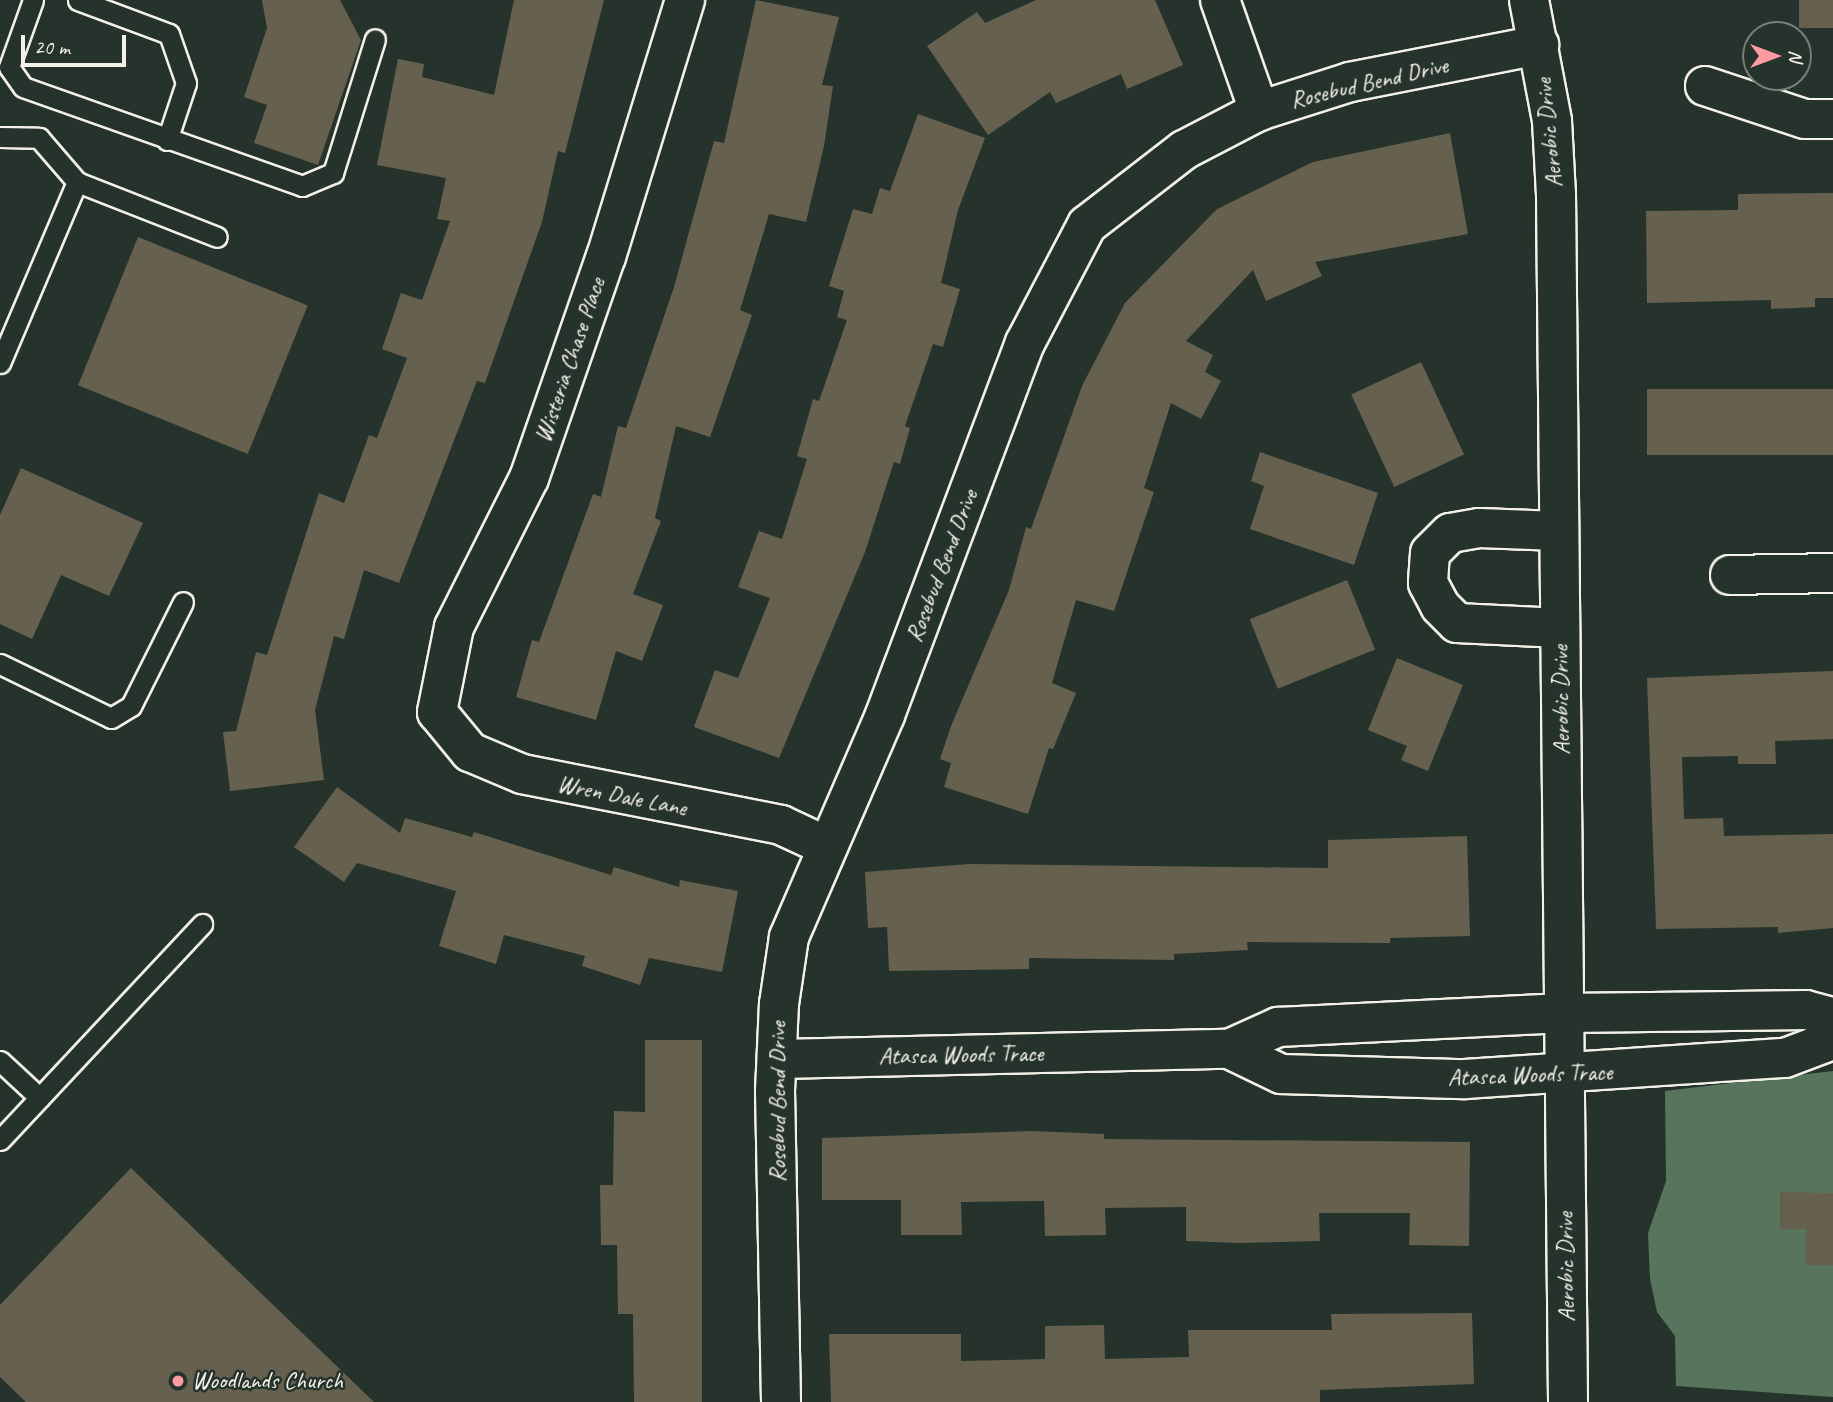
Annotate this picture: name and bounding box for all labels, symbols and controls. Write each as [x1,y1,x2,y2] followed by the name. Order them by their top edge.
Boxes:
[24,21,130,65] scale bar
[1742,21,1812,91] north arrow
[34,34,70,60] text: 20 m
[1784,50,1808,62] text: N
[1287,51,1451,115] street label: Rosebud Bend Drive
[1529,77,1569,189] street label: Aerobic Drive
[528,274,612,446] street label: Wisteria Chase Place
[900,486,984,646] street label: Rosebud Bend Drive
[1546,645,1576,755] street label: Aerobic Drive
[555,769,689,823] street label: Wren Dale Lane
[764,1021,792,1183] street label: Rosebud Bend Drive
[878,1039,1044,1071] street label: Atasca Woods Trace
[1447,1058,1613,1092] street label: Atasca Woods Trace
[1551,1212,1581,1322] street label: Aerobic Drive
[192,1367,344,1395] place label: Woodlands Church
[170,1373,186,1389] marker: Woodlands Church

